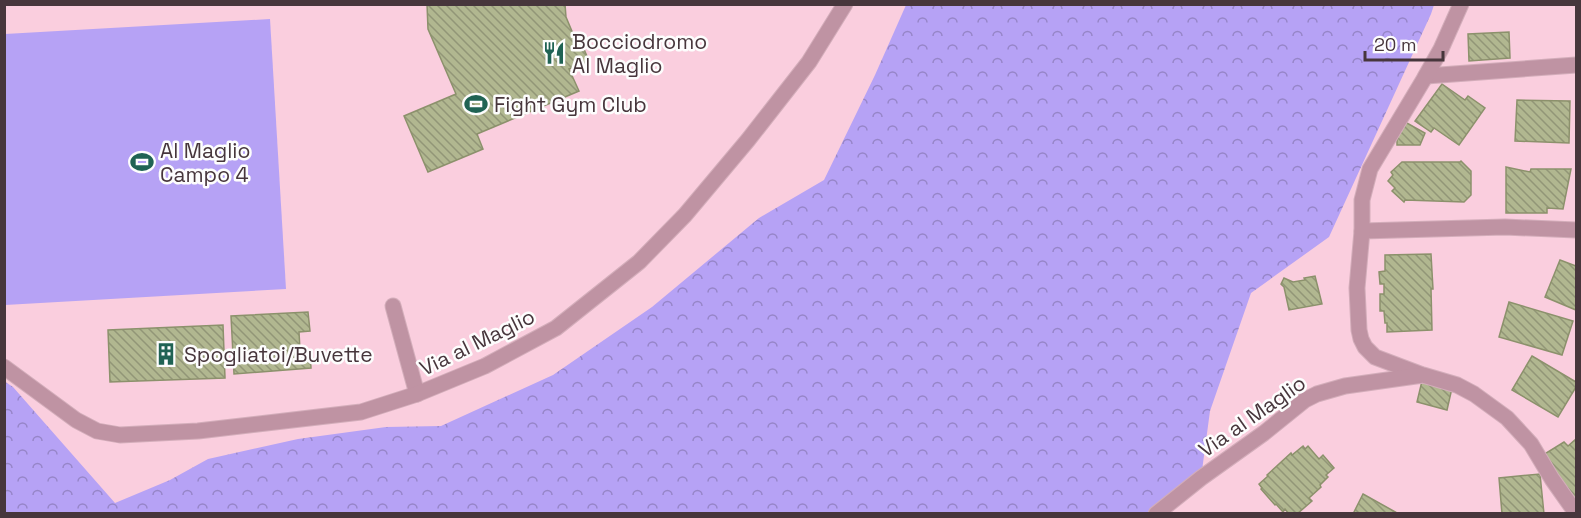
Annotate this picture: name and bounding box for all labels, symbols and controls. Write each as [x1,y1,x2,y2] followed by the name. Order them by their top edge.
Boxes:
[1365,24,1443,62] scale bar
[572,28,707,79] place label: Bocciodromo Al Maglio
[1374,33,1417,56] text: 20 m
[541,40,567,66] restaurant icon: Bocciodromo Al Maglio
[463,91,489,117] sports icon: Fight Gym Club
[494,91,647,118] place label: Fight Gym Club
[160,137,250,188] place label: Al Maglio Campo 4
[129,149,155,175] sports icon: Al Maglio Campo 4
[415,302,539,382] street label: Via al Maglio
[153,341,179,367] building icon: Spogliatoi/Buvette
[184,341,373,368] place label: Spogliatoi/Buvette
[1193,369,1311,463] street label: Via al Maglio

